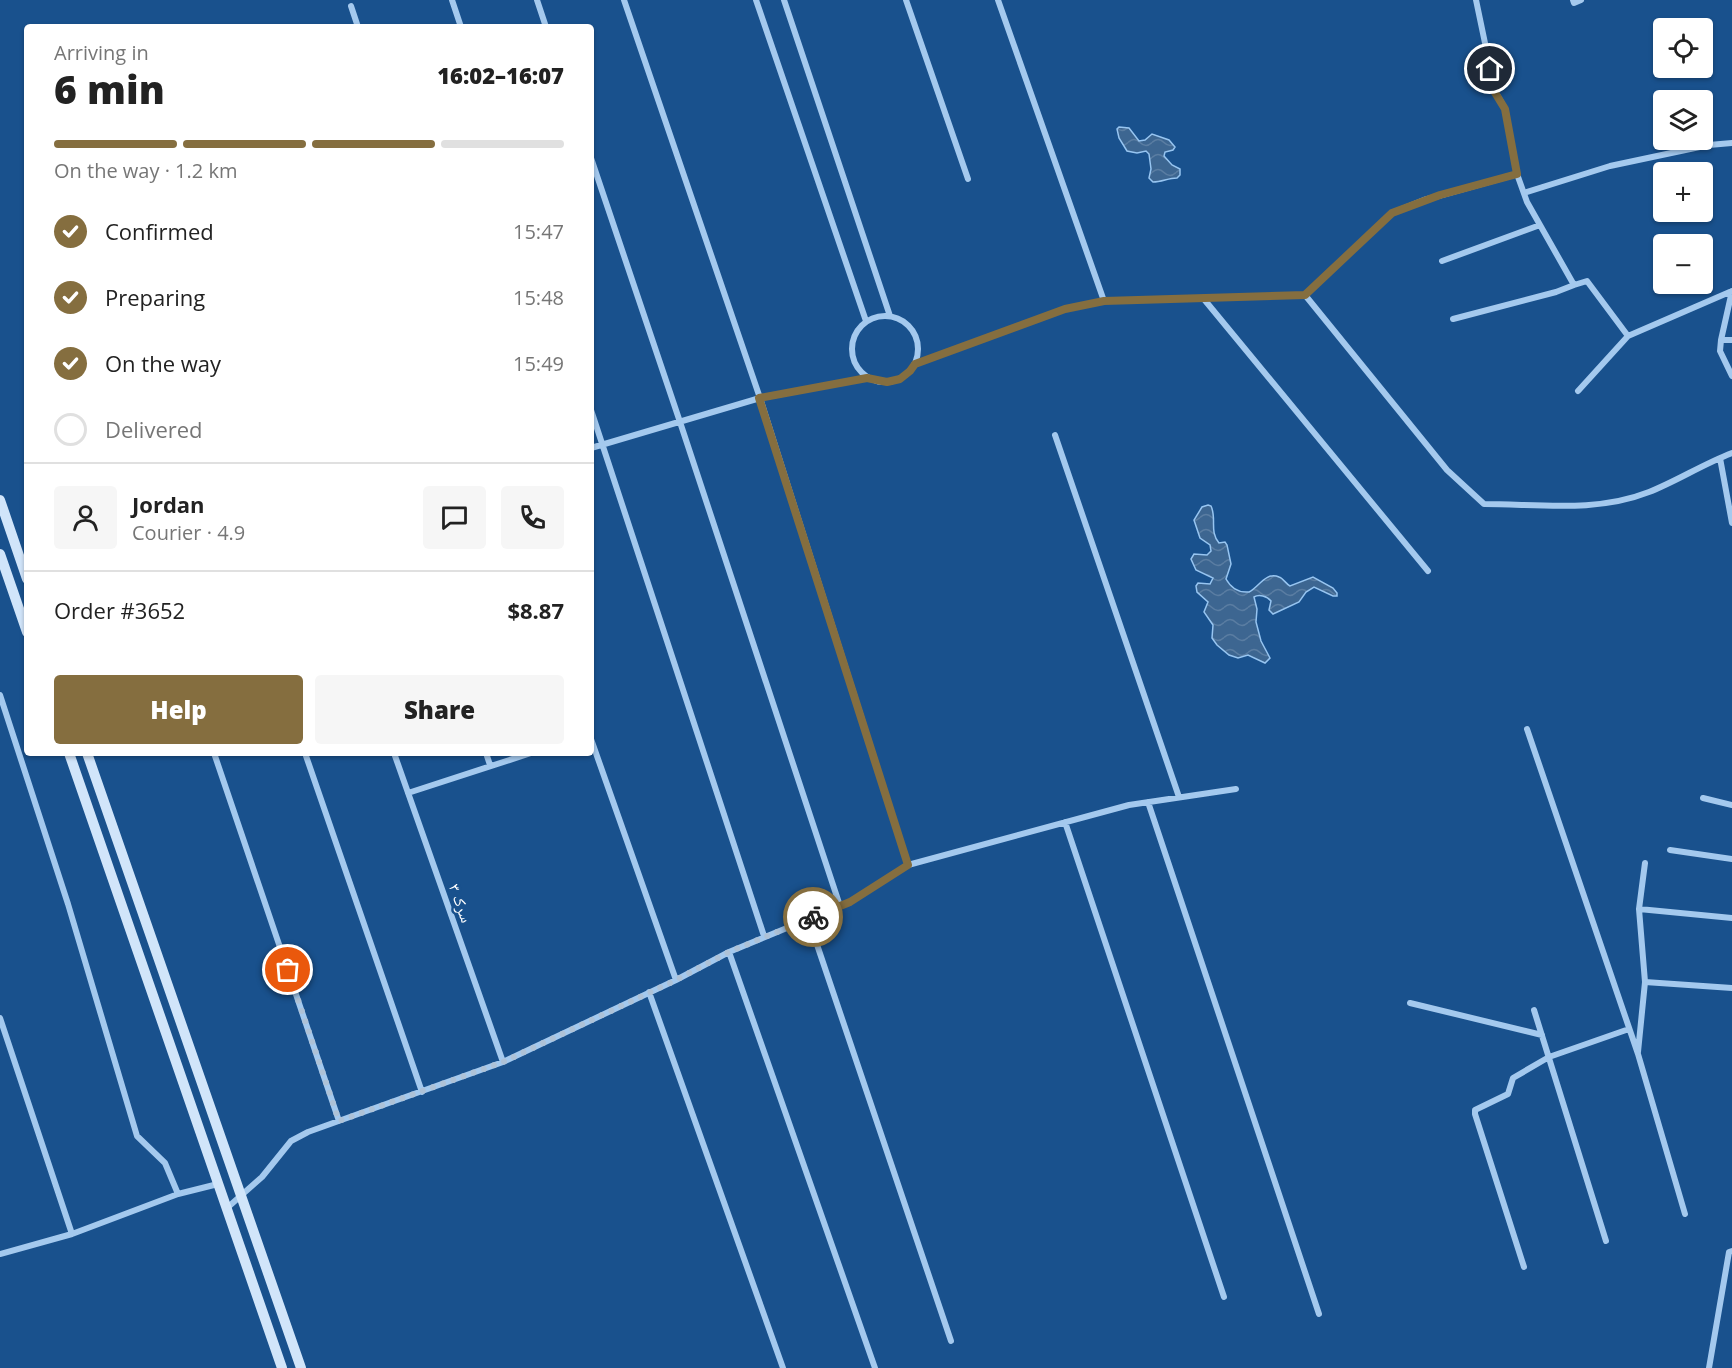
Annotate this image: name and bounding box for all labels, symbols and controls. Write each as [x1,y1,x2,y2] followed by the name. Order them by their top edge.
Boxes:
[1653,18,1713,294] map controls
[1653,18,1713,78] button: locate
[54,39,149,66] text: Arriving in
[1464,43,1515,94] pin
[1473,52,1506,85] icon: home
[437,60,564,90] text: 16:02–16:07
[54,62,165,115] text: 6 min
[1653,90,1713,150] button: layers
[54,157,237,184] text: On the way · 1.2 km
[1653,162,1713,222] button: +
[54,215,87,248] icon: check
[105,216,214,246] text: Confirmed
[513,218,564,245] text: 15:47
[1653,234,1713,294] button: −
[54,281,87,314] icon: check
[105,282,205,312] text: Preparing
[513,284,564,311] text: 15:48
[54,347,87,380] icon: check
[105,348,221,378] text: On the way
[513,350,564,377] text: 15:49
[105,414,203,444] text: Delivered
[54,486,117,549] button: person
[423,486,486,549] button: chat
[501,486,564,549] button: phone
[132,489,205,519] text: Jordan
[132,519,245,546] text: Courier · 4.9
[54,595,185,625] text: Order #3652
[507,595,564,625] text: $8.87
[54,675,303,744] button: Help
[315,675,564,744] button: Share
[444,880,478,926] street label: سرک ۳
[783,887,843,947] courier
[797,901,830,934] icon: bike
[262,944,313,995] pin
[271,953,304,986] icon: bag

